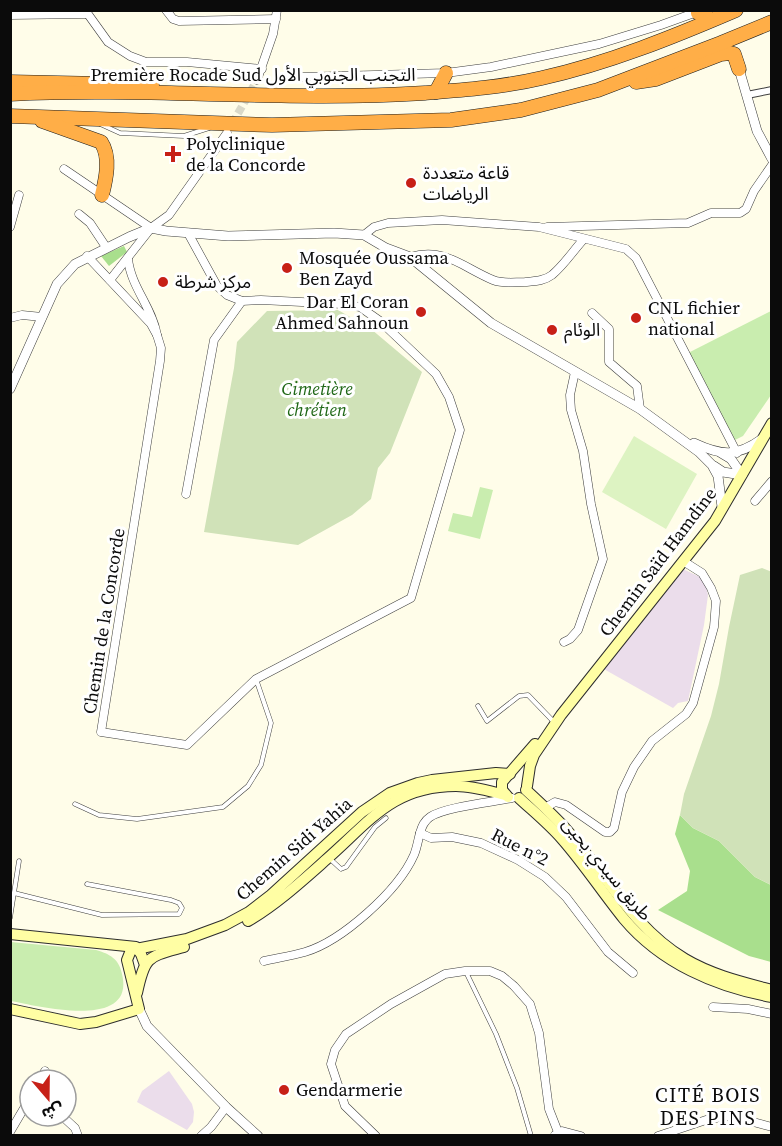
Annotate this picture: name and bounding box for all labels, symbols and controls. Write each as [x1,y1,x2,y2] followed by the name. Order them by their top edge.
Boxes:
[90,62,416,88] street label: Première Rocade Sud التجنب الجنوبي الأول
[186,131,306,177] place label: Polyclinique de la Concorde
[164,145,182,163] marker: Polyclinique de la Concorde
[423,160,509,206] place label: قاعة متعددة الرياضات
[404,176,418,190] marker: قاعة متعددة الرياضات
[299,245,450,291] place label: Mosquée Oussama Ben Zayd
[280,261,294,275] marker: Mosquée Oussama Ben Zayd
[175,269,251,294] place label: مركز شرطة
[156,275,170,289] marker: مركز شرطة
[275,289,409,335] place label: Dar El Coran Ahmed Sahnoun
[648,295,740,341] place label: CNL fichier national
[414,305,428,319] marker: Dar El Coran Ahmed Sahnoun
[629,311,643,325] marker: CNL fichier national
[564,317,600,344] place label: الوئام
[545,323,559,337] marker: الوئام
[281,376,353,422] park label: Cimetière chrétien
[593,482,722,641] street label: Chemin Saïd Hamdine
[76,526,131,716] street label: Chemin de la Concorde
[230,791,358,906] street label: Chemin Sidi Yahia
[556,812,658,926] street label: طريق سيدي يحيى
[487,822,553,872] street label: Rue n°2
[18,1068,78,1128] north arrow
[296,1077,403,1102] place label: Gendarmerie
[655,1081,761,1132] district label: CITÉ BOIS DES PINS
[277,1083,291,1097] marker: Gendarmerie
[39,1098,67,1126] text: ش

